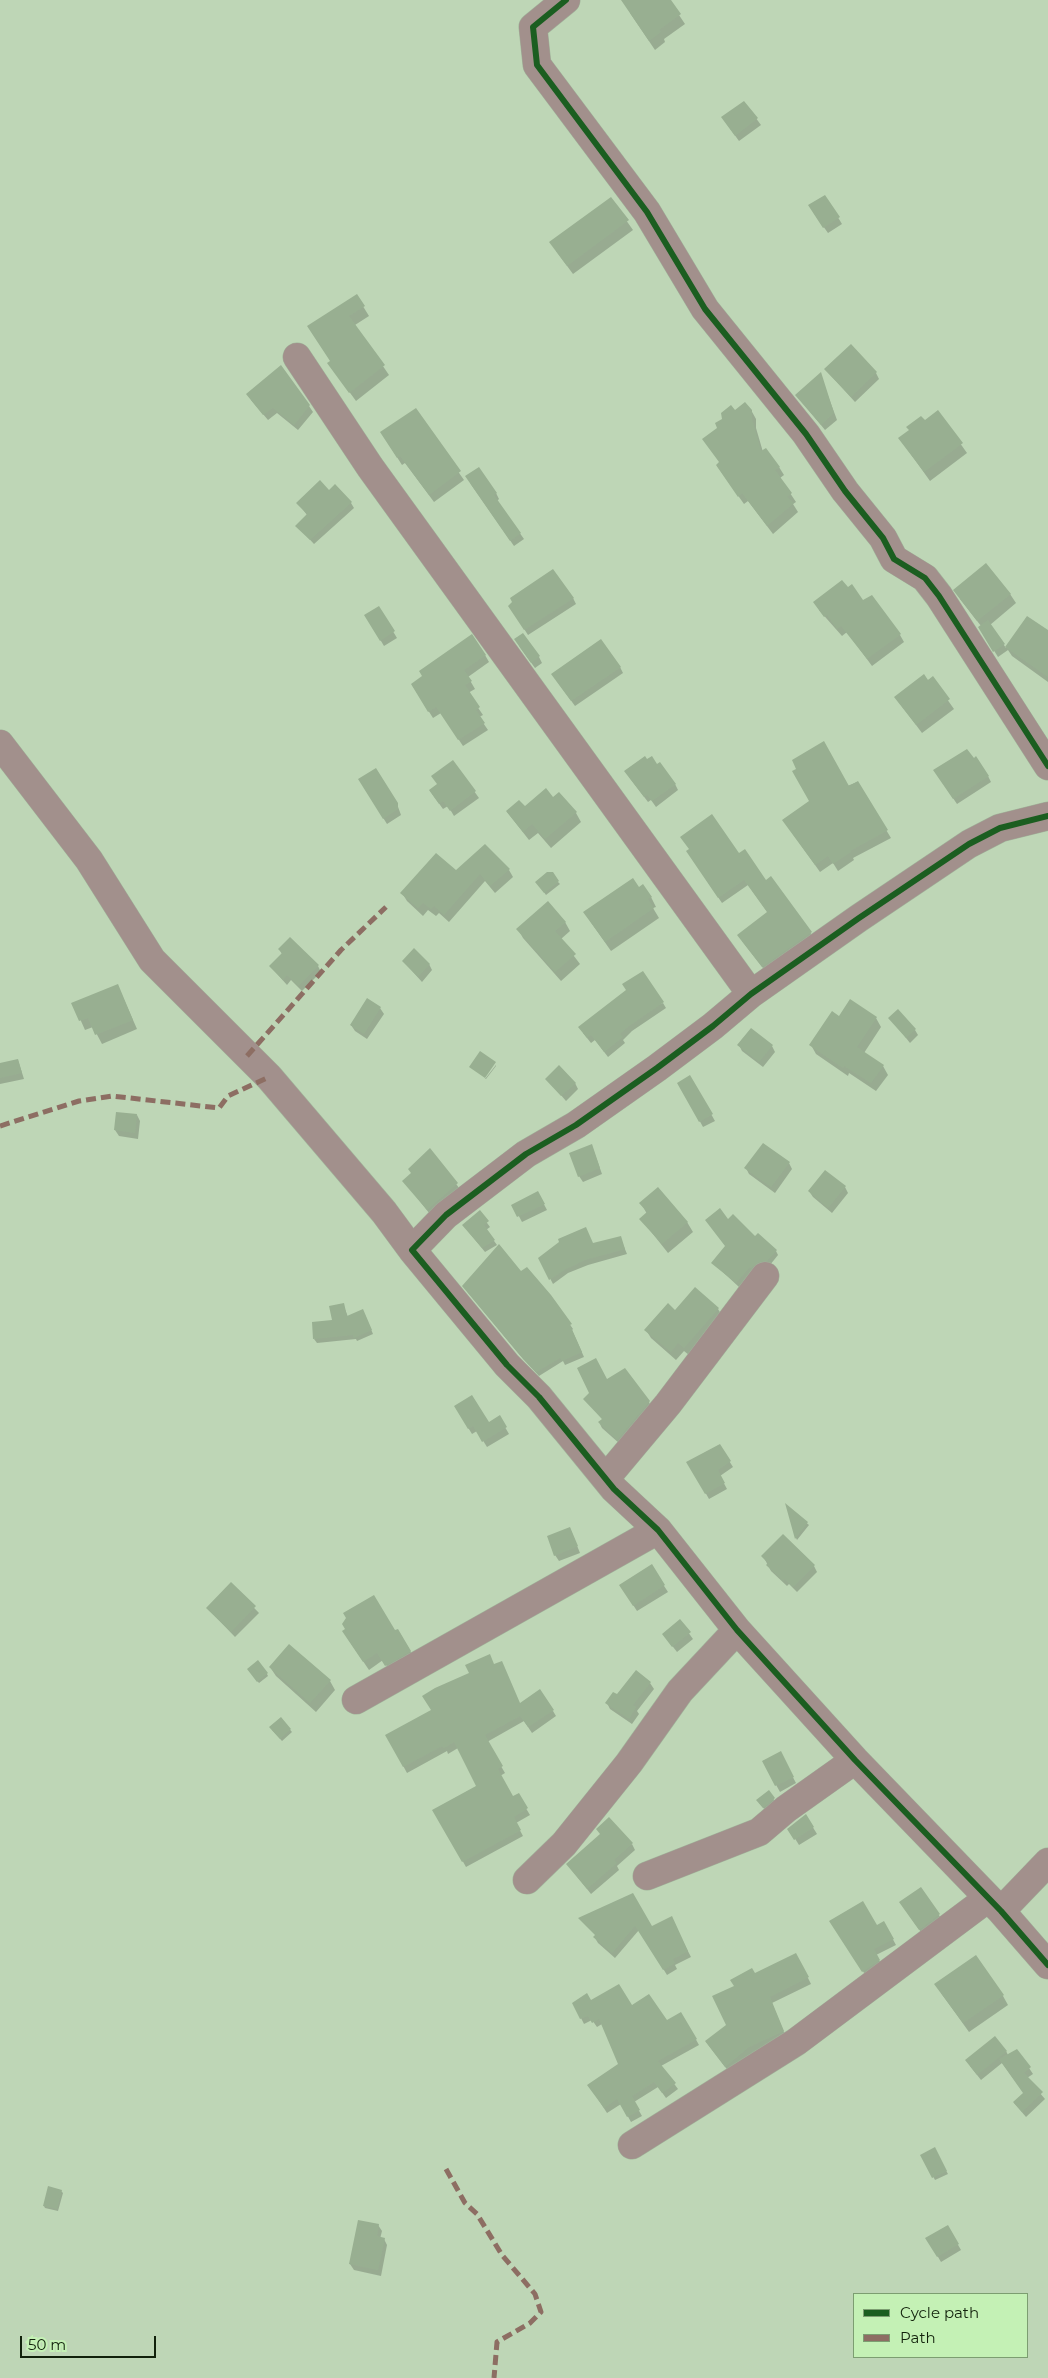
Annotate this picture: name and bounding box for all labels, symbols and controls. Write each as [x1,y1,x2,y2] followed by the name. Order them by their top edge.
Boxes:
[853,2293,1028,2358] legend
[900,2303,979,2322] text: Cycle path
[22,2326,159,2358] scale bar
[900,2328,936,2347] text: Path
[28,2335,66,2354] text: 50 m

